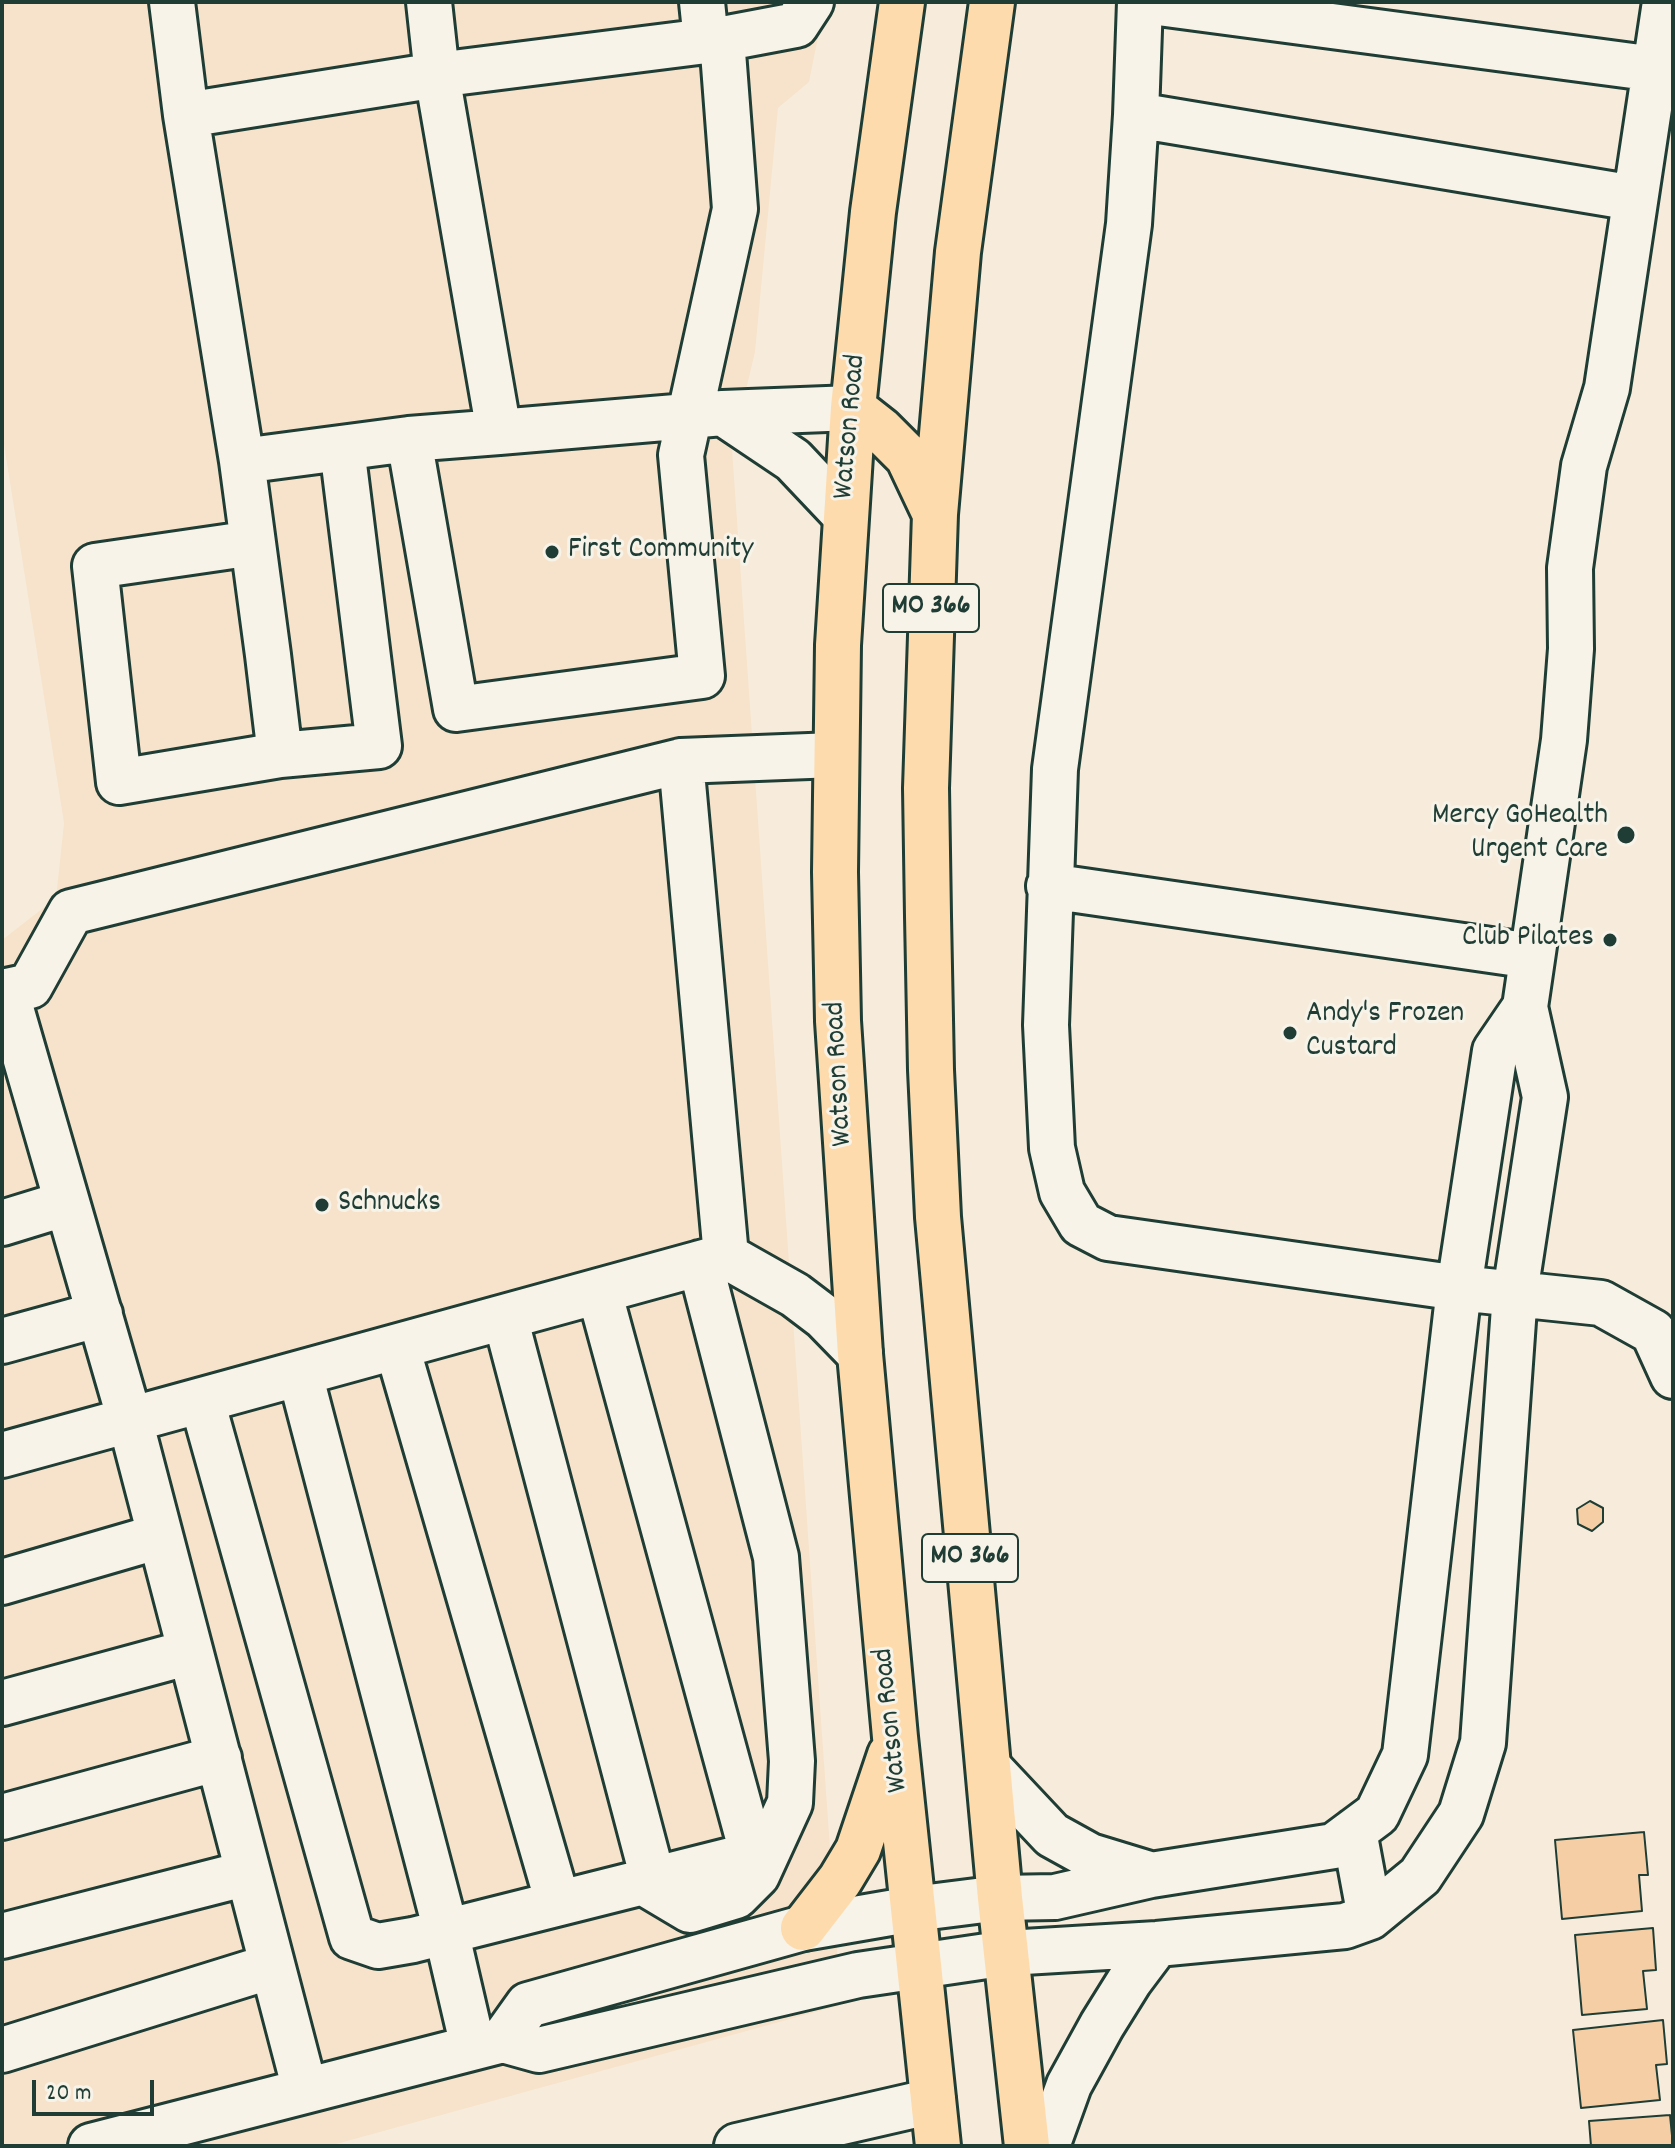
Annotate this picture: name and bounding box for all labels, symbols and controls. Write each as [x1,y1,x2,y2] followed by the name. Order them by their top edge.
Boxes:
[828,353,876,501] street label: Watson Road
[568,534,753,570] place label: First Community
[543,543,561,561] marker: First Community
[883,584,979,632] road number: MO 366
[1432,800,1608,870] place label: Mercy GoHealth Urgent Care
[1615,824,1637,846] marker: Mercy GoHealth Urgent Care
[1462,922,1594,958] place label: Club Pilates
[1601,931,1619,949] marker: Club Pilates
[1306,998,1464,1068] place label: Andy's Frozen Custard
[819,1001,863,1147] street label: Watson Road
[1281,1024,1299,1042] marker: Andy's Frozen Custard
[338,1187,441,1223] place label: Schnucks
[313,1196,331,1214] marker: Schnucks
[922,1534,1018,1582] road number: MO 366
[868,1646,918,1794] street label: Watson Road
[36,2064,158,2114] scale bar
[46,2077,92,2111] text: 20 m

